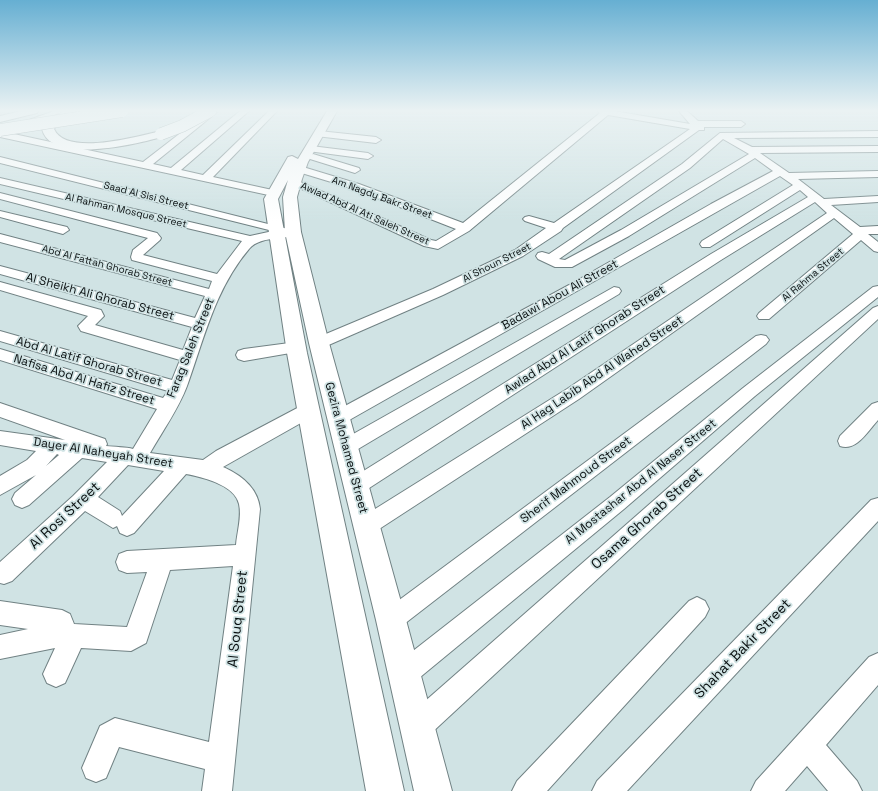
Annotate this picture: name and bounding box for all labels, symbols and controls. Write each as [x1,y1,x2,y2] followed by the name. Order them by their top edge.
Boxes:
[330,174,434,222] street label: Am Nagdy Bakr Street
[102,180,190,212] street label: Saad Al Sisi Street
[299,180,431,248] street label: Awlad Abd Al Ati Saleh Street
[64,191,188,231] street label: Al Rahman Mosque Street
[461,241,533,285] street label: Al Shoun Street
[41,243,173,289] street label: Abd Al Fattah Ghorab Street
[780,246,846,304] street label: Al Rahma Street
[499,257,621,333] street label: Badawi Abou Ali Street
[24,270,176,324] street label: Al Sheikh Ali Ghorab Street
[502,283,668,397] street label: Awlad Abd Al Latif Ghorab Street
[164,296,218,400] street label: Farag Saleh Street
[518,313,686,433] street label: Al Hag Labib Abd Al Wahed Street
[14,334,164,390] street label: Abd Al Latif Ghorab Street
[12,352,156,408] street label: Nafisa Abd Al Hafiz Street
[322,381,370,515] street label: Gezira Mohamed Street
[563,417,719,547] street label: Al Mostashar Abd Al Naser Street
[518,434,634,526] street label: Sherif Mahmoud Street
[32,435,174,471] street label: Dayer Al Naheyah Street
[588,465,706,573] street label: Osama Ghorab Street
[26,479,104,553] street label: Al Rosi Street
[225,570,251,668] street label: Al Souq Street
[691,596,795,702] street label: Shahat Bakir Street

